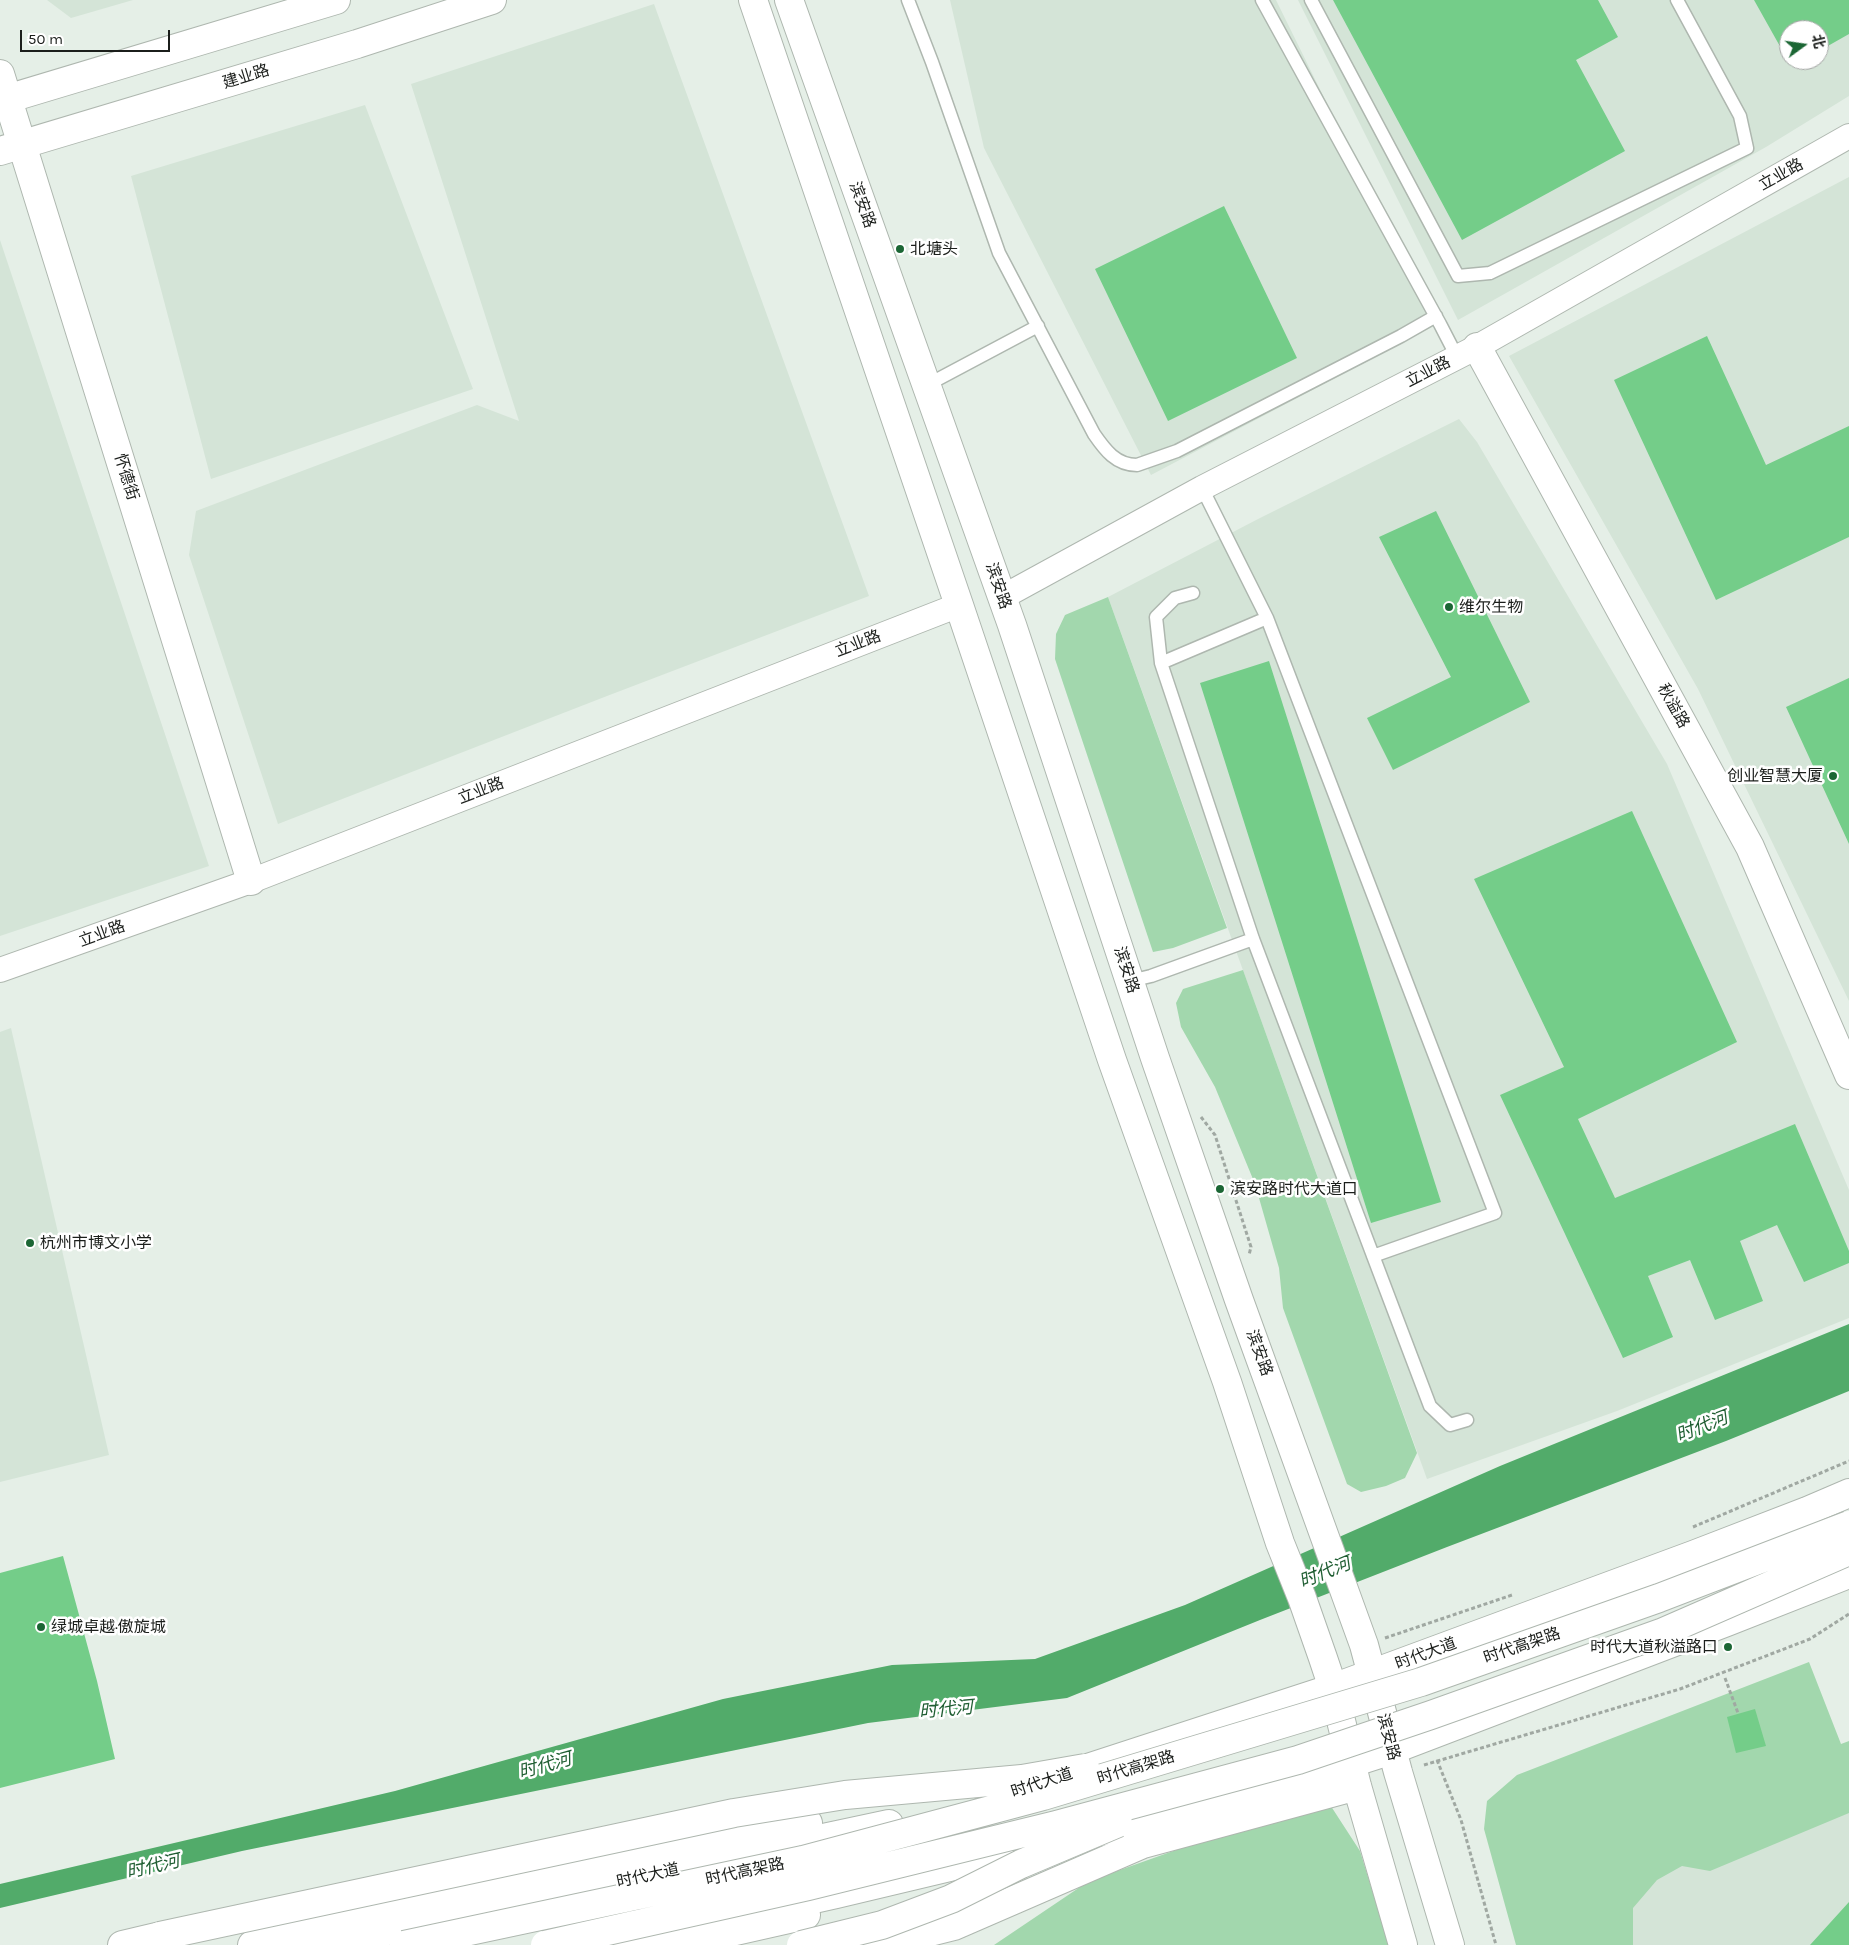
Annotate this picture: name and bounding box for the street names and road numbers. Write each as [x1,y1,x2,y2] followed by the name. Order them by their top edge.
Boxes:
[220,61,272,93] street label: 建业路
[1755,155,1807,195] street label: 立业路
[845,179,879,231] street label: 滨安路
[1402,353,1454,391] street label: 立业路
[110,451,142,503] street label: 怀德街
[981,560,1015,612] street label: 滨安路
[832,626,884,662] street label: 立业路
[1653,680,1693,732] street label: 秋溢路
[455,773,507,809] street label: 立业路
[76,917,128,951] street label: 立业路
[1109,944,1143,996] street label: 滨安路
[1242,1327,1276,1379] street label: 滨安路
[1481,1624,1563,1668] street label: 时代高架路
[1393,1634,1459,1674] street label: 时代大道
[1373,1711,1403,1763] street label: 滨安路
[1095,1747,1177,1789] street label: 时代高架路
[1009,1764,1075,1802] street label: 时代大道
[704,1854,786,1890] street label: 时代高架路
[615,1860,681,1892] street label: 时代大道

